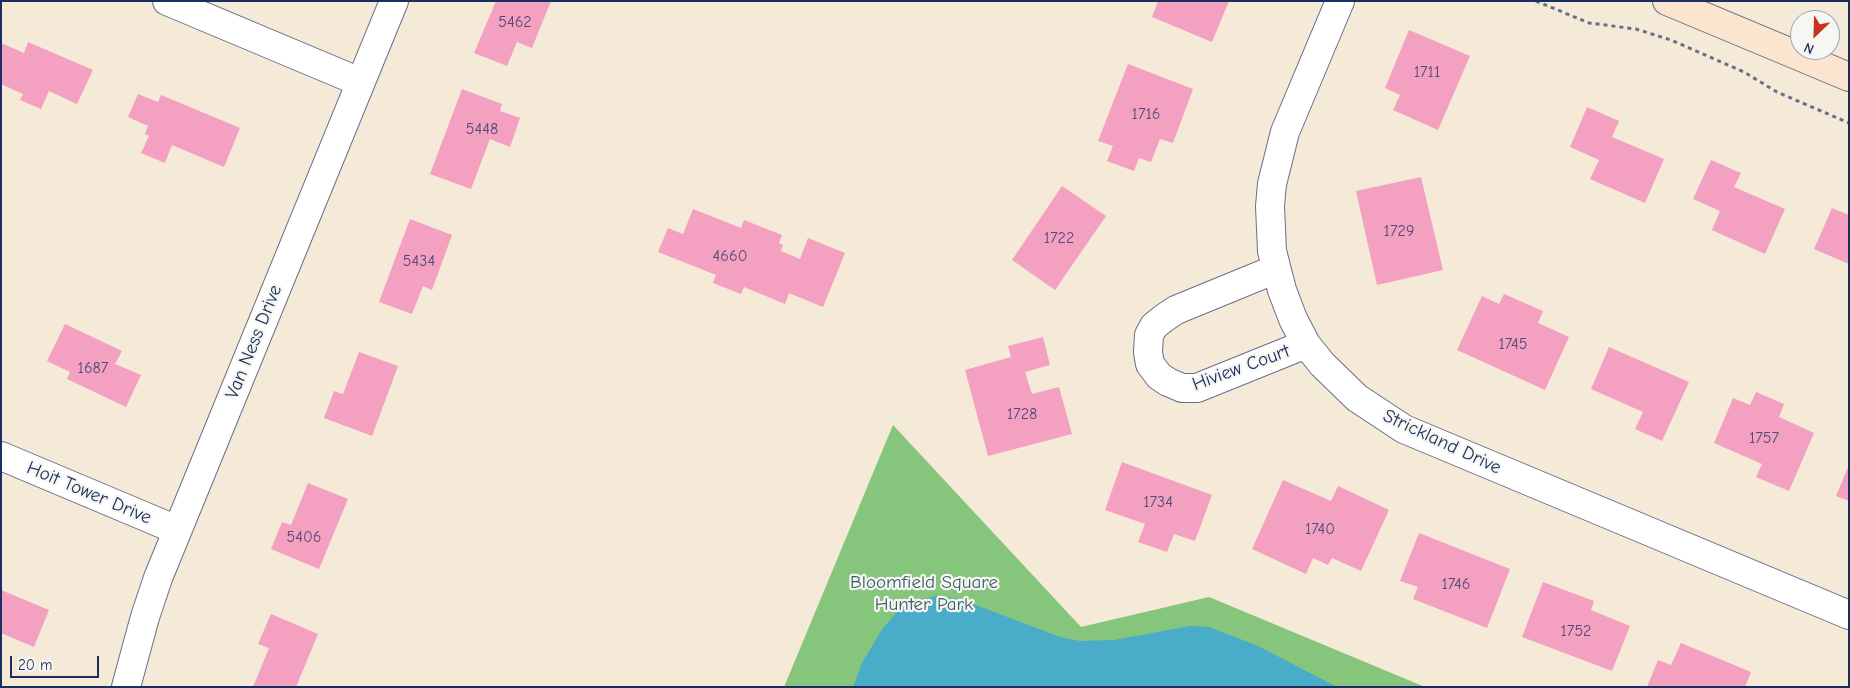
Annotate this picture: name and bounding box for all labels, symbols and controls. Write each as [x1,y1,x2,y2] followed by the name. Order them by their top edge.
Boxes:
[1790,10,1840,60] north arrow
[498,12,532,32] house number: 5462
[1801,39,1817,58] text: N
[1414,62,1440,82] house number: 1711
[1132,104,1160,124] house number: 1716
[466,119,498,139] house number: 5448
[1384,221,1414,241] house number: 1729
[1044,228,1074,248] house number: 1722
[713,246,747,266] house number: 4660
[403,251,435,271] house number: 5434
[221,282,287,402] street label: Van Ness Drive
[1498,334,1528,354] house number: 1745
[1189,340,1293,396] street label: Hiview Court
[78,358,108,378] house number: 1687
[1007,404,1037,424] house number: 1728
[1379,405,1505,479] street label: Strickland Drive
[1749,428,1779,448] house number: 1757
[23,456,155,530] street label: Hoit Tower Drive
[1143,492,1173,512] house number: 1734
[1305,519,1335,539] house number: 1740
[287,527,321,547] house number: 5406
[850,572,998,616] park label: Bloomfield Square Hunter Park
[1441,574,1471,594] house number: 1746
[1561,621,1591,641] house number: 1752
[12,646,101,678] scale bar
[18,656,52,674] text: 20 m

